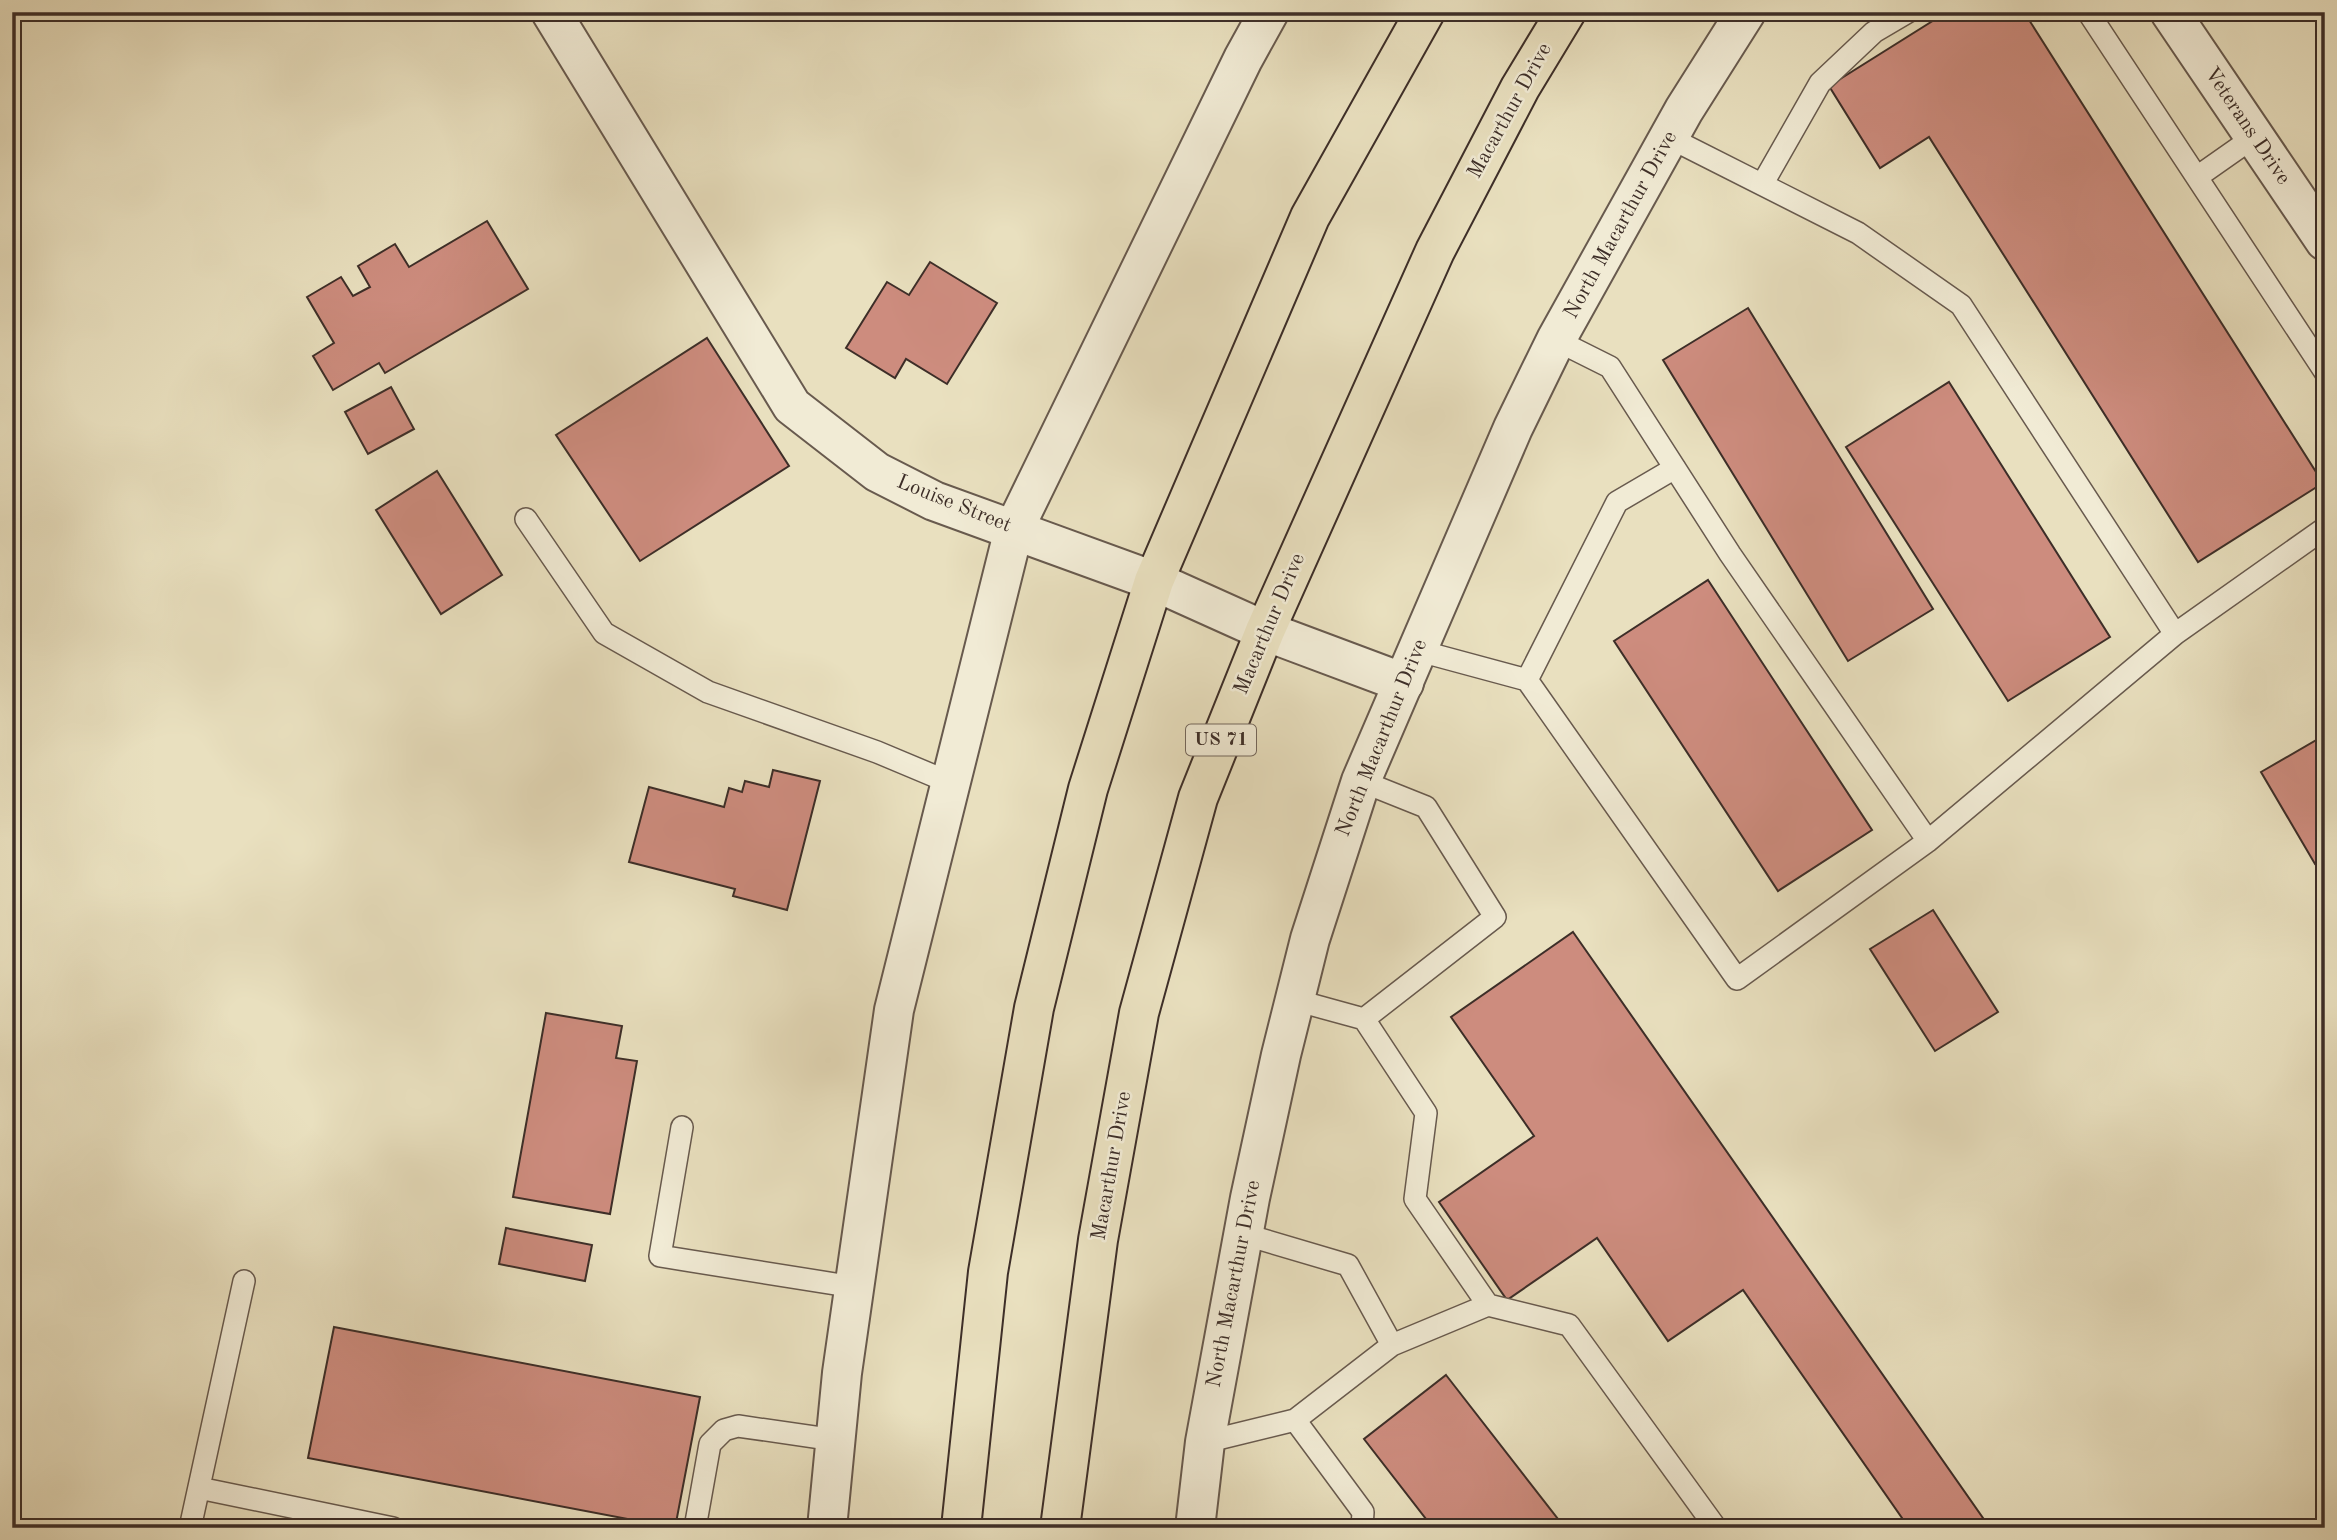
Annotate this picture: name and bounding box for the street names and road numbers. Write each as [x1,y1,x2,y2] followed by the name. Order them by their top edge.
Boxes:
[1464,40,1556,182] street label: Macarthur Drive
[2200,63,2294,189] street label: Veterans Drive
[1561,128,1681,322] street label: North Macarthur Drive
[894,471,1014,537] street label: Louise Street
[1231,550,1309,698] street label: Macarthur Drive
[1333,636,1431,840] street label: North Macarthur Drive
[1186,724,1256,755] road number: US 71
[1089,1090,1135,1242] street label: Macarthur Drive
[1204,1178,1264,1390] street label: North Macarthur Drive

